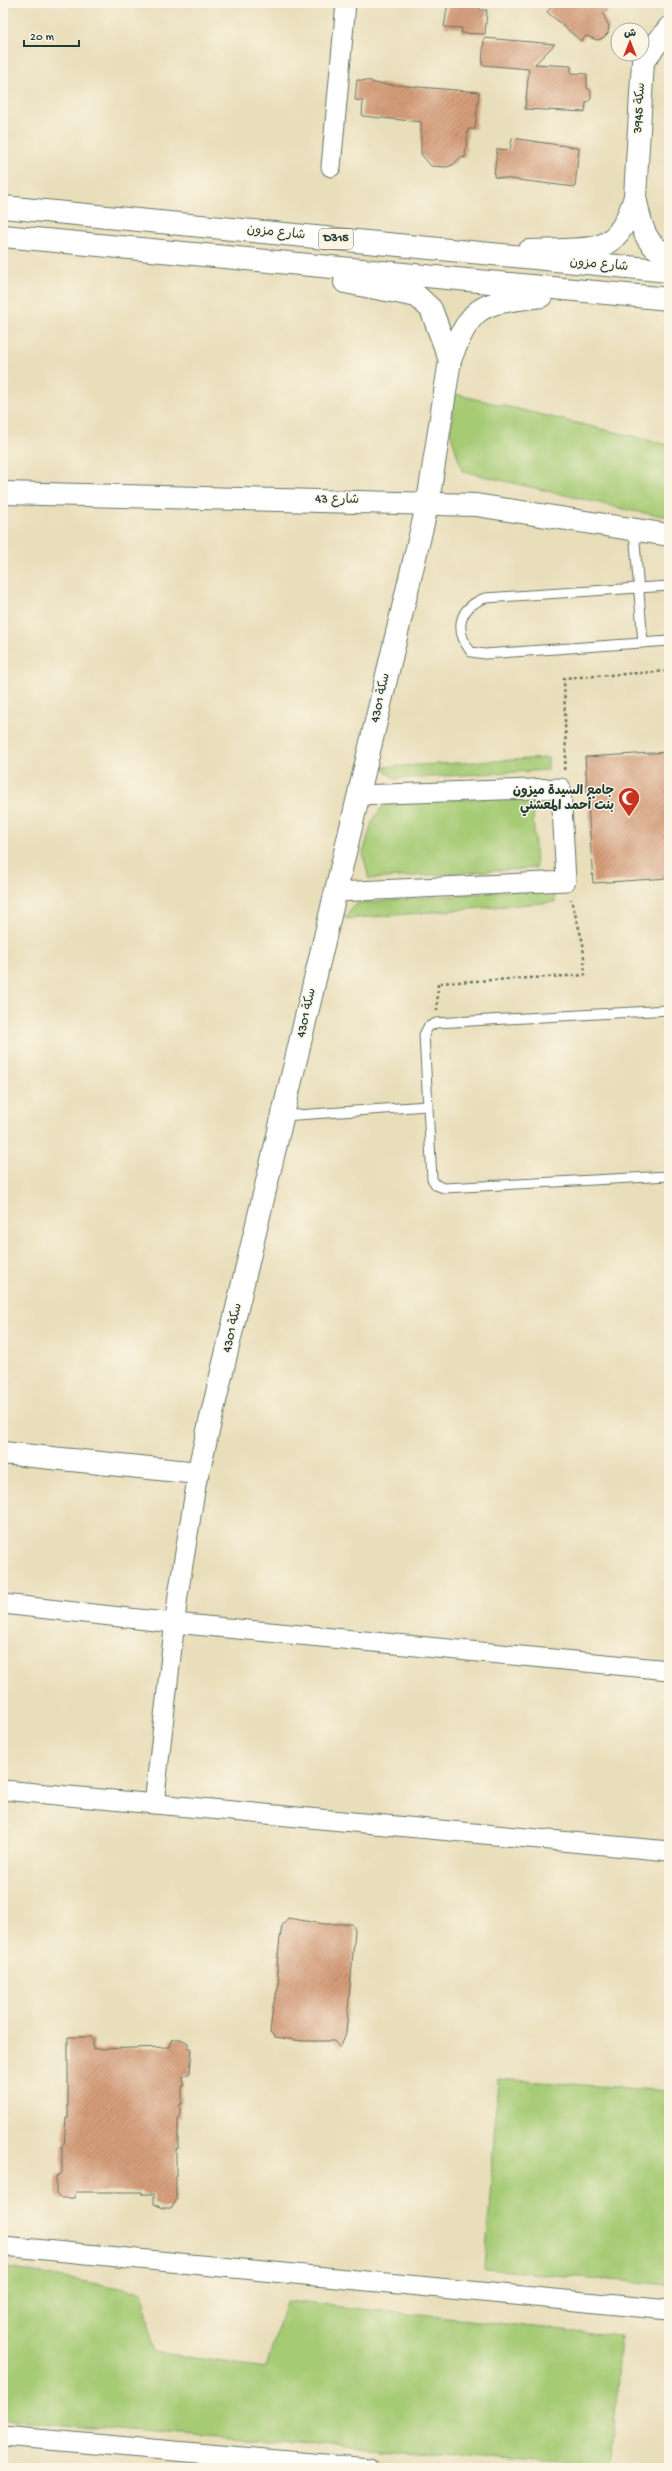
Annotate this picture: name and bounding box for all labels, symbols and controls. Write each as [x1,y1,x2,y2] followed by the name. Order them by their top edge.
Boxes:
[24,22,79,48] scale bar
[610,22,650,62] north arrow
[624,28,636,40] text: ش
[30,31,55,45] text: 20 m
[631,82,649,135] street label: سكة 3945
[246,222,306,244] street label: شارع مزون
[319,229,353,249] road number: D315
[569,255,629,275] street label: شارع مزون
[315,492,359,508] street label: شارع 43
[368,672,394,724] street label: سكة 4301
[513,784,614,817] place label: جامع السيدة ميزون بنت أحمد المعشني
[616,785,642,818] mosque icon: جامع السيدة ميزون بنت أحمد المعشني
[294,987,320,1039] street label: سكة 4301
[220,1302,246,1354] street label: سكة 4301

